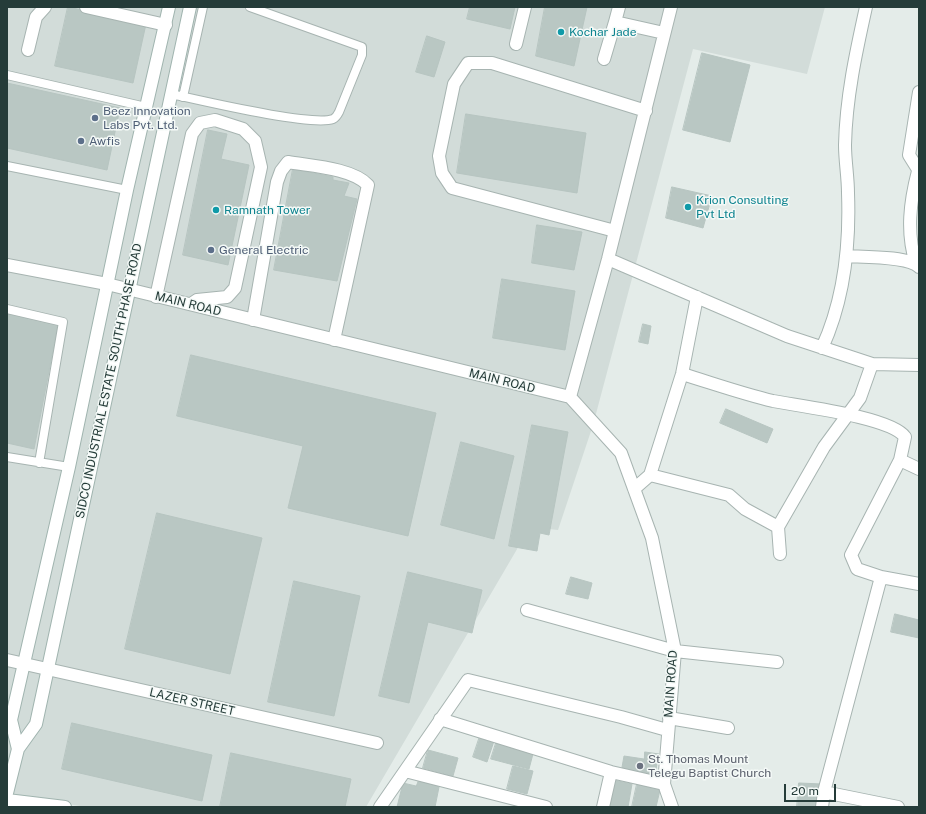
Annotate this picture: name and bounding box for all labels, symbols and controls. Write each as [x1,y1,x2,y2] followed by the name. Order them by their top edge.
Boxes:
[569,25,636,39] place label: Kochar Jade
[556,27,566,37] marker: Kochar Jade
[103,104,191,132] place label: Beez Innovation Labs Pvt. Ltd.
[90,113,100,123] marker: Beez Innovation Labs Pvt. Ltd.
[89,134,120,148] place label: Awfis
[76,136,86,146] marker: Awfis
[696,193,789,221] place label: Krion Consulting Pvt Ltd
[683,202,693,212] marker: Krion Consulting Pvt Ltd
[224,203,311,217] place label: Ramnath Tower
[211,205,221,215] marker: Ramnath Tower
[73,242,145,520] street label: SIDCO INDUSTRIAL ESTATE SOUTH PHASE ROAD
[219,243,308,257] place label: General Electric
[206,245,216,255] marker: General Electric
[153,289,223,319] street label: MAIN ROAD
[467,366,537,396] street label: MAIN ROAD
[661,650,681,718] street label: MAIN ROAD
[148,685,236,719] street label: LAZER STREET
[648,752,771,780] place label: St. Thomas Mount Telegu Baptist Church
[635,761,645,771] marker: St. Thomas Mount Telegu Baptist Church
[786,776,838,802] scale bar
[791,784,819,798] text: 20 m

